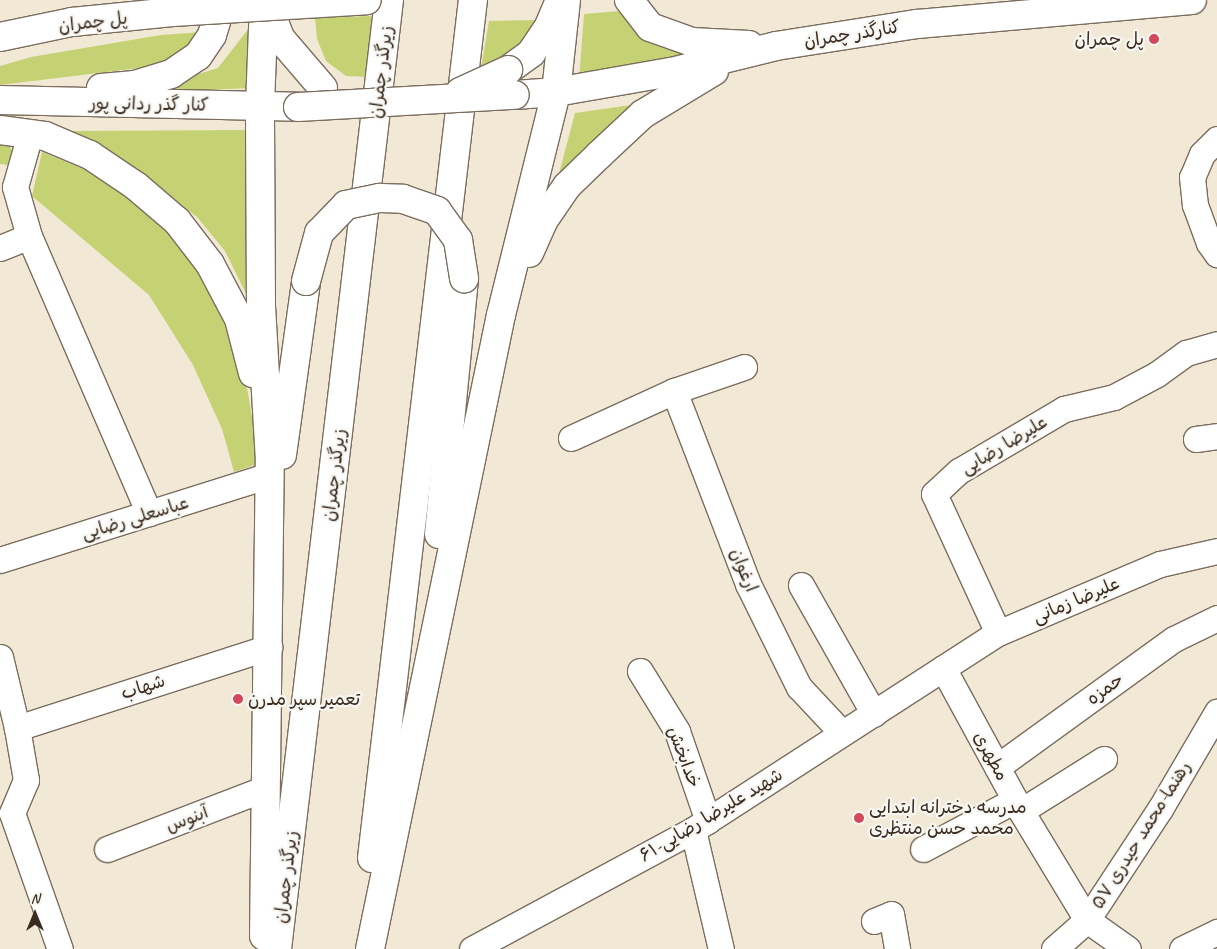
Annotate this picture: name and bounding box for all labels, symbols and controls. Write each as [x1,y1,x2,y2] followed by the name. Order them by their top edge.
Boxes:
[57,7,129,37] street label: پل چمران
[802,16,902,52] street label: کنارگذر چمران
[365,24,397,120] street label: زیرگذر چمران
[1074,28,1144,50] place label: پل چمران
[1148,33,1160,45] marker: پل چمران
[89,92,209,116] street label: کنار گذر ردانی پور
[957,411,1051,479] street label: علیرضا رضایی
[318,427,350,523] street label: زیرگذر چمران
[79,491,191,545] street label: عباسعلی رضایی
[726,545,762,595] street label: ارغوان
[1029,572,1123,628] street label: علیرضا زمانی
[1082,668,1128,710] street label: حمزه
[118,670,168,704] street label: شهاب
[248,688,360,710] place label: تعمیر سپر مدرن
[232,693,244,705] marker: تعمیر سپر مدرن
[663,723,705,791] street label: خدابخش
[969,728,1013,784] street label: مطهری
[1087,757,1195,913] street label: ۵۷ رهنما-محمد حیدری
[635,764,787,866] street label: ۶۱-شهید علیرضا رضایی
[869,797,1027,840] place label: مدرسه دخترانه ابتدایی محمد حسن منتظری
[163,801,211,837] street label: آبنوس
[853,812,865,824] marker: مدرسه دخترانه ابتدایی محمد حسن منتظری
[270,829,302,925] street label: زیرگذر چمران
[10,889,60,939] north arrow
[31,890,39,907] text: N

